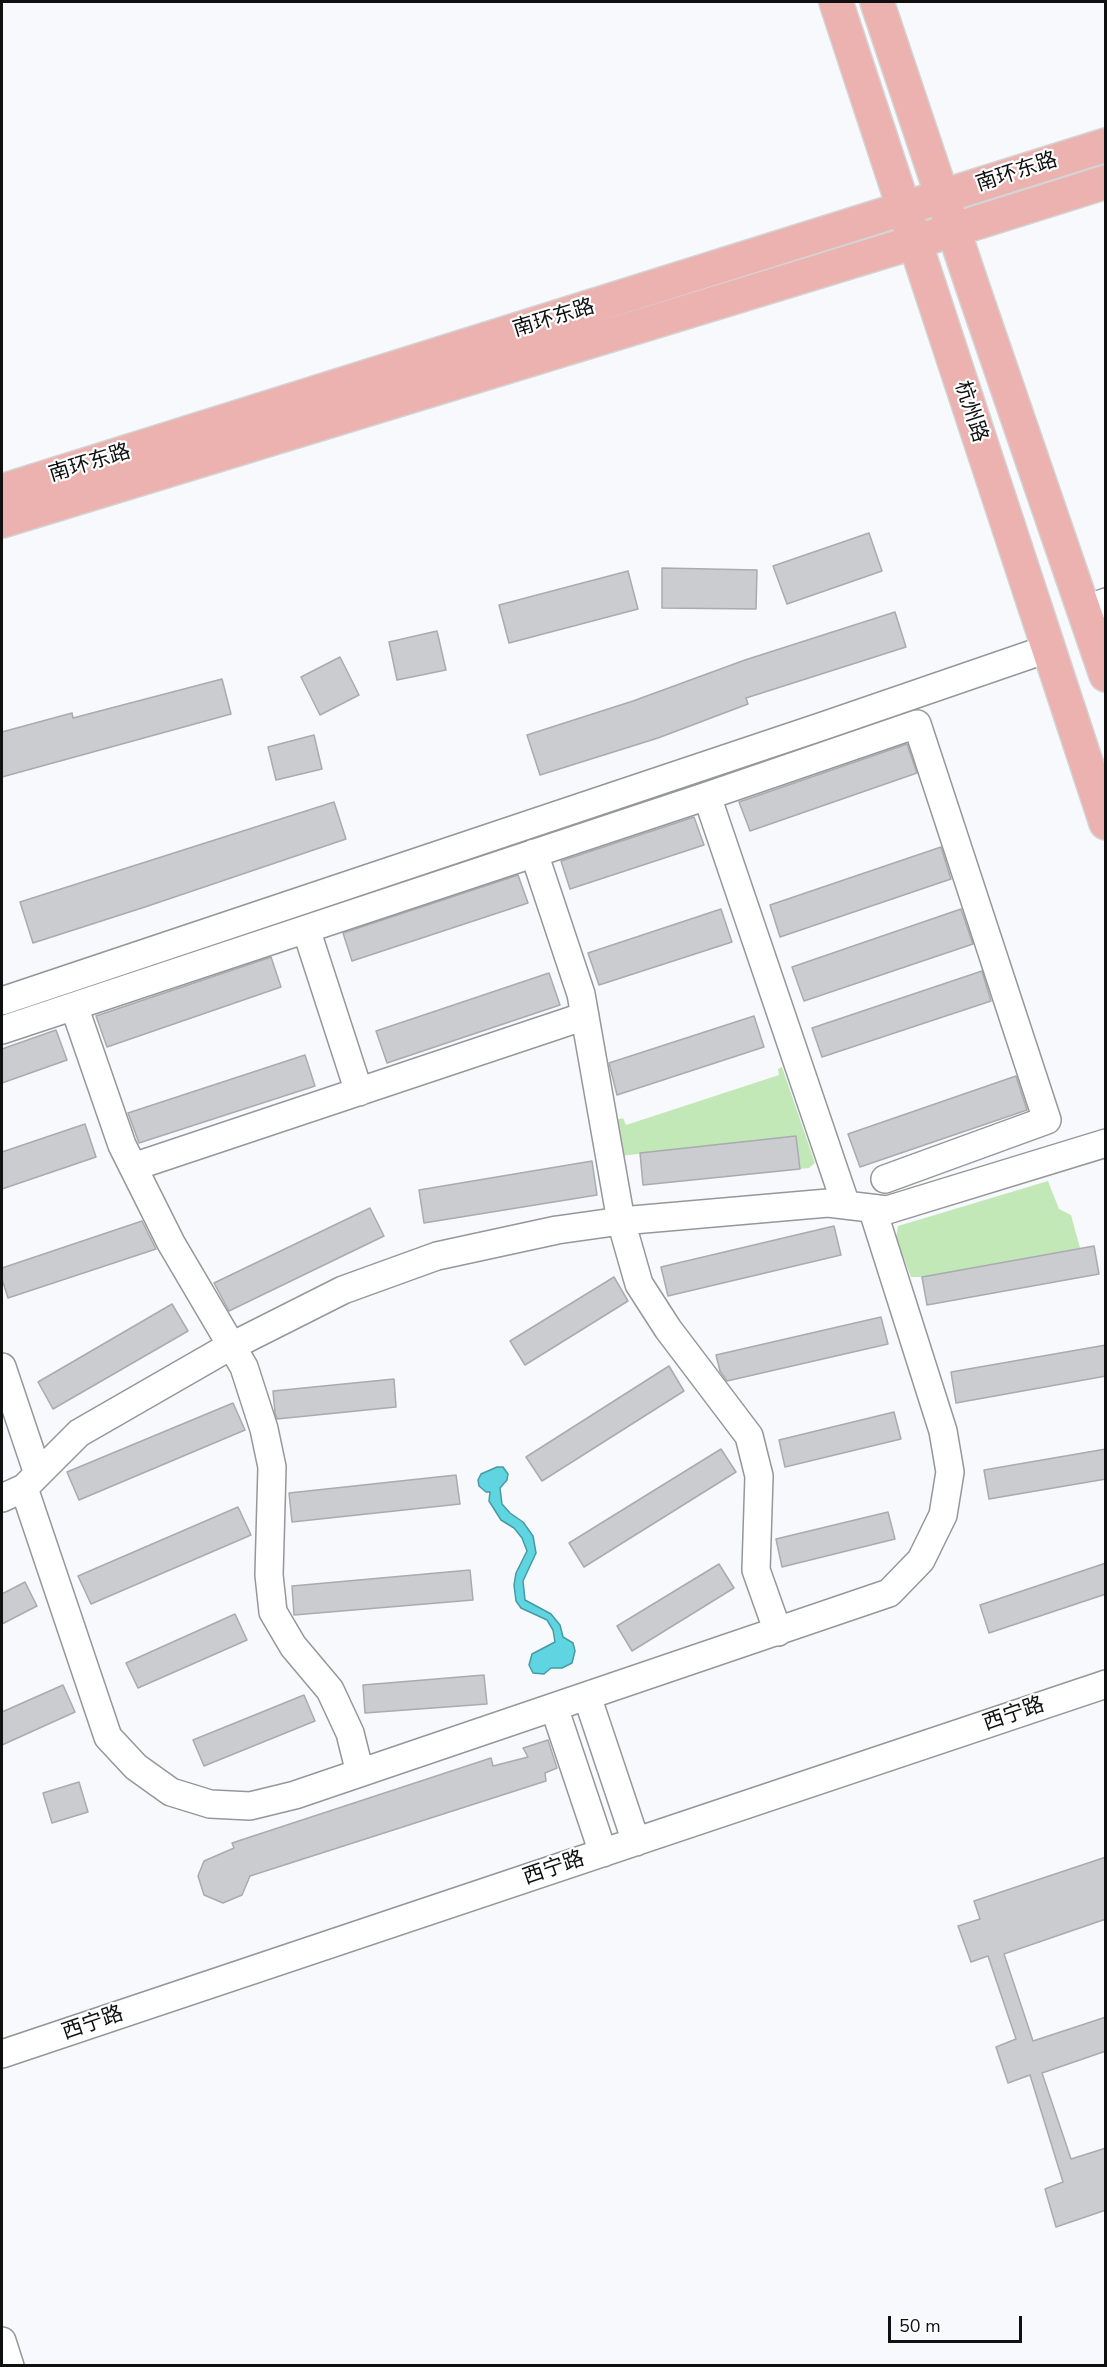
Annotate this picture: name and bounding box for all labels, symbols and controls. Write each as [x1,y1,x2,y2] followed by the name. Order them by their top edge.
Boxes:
[973,148,1061,198] street label: 南环东路
[510,295,598,343] street label: 南环东路
[948,378,992,446] street label: 杭州路
[46,440,134,488] street label: 南环东路
[980,1693,1048,1737] street label: 西宁路
[520,1847,588,1891] street label: 西宁路
[59,2002,127,2046] street label: 西宁路
[891,2304,1024,2342] scale bar
[899,2314,941,2338] text: 50 m

